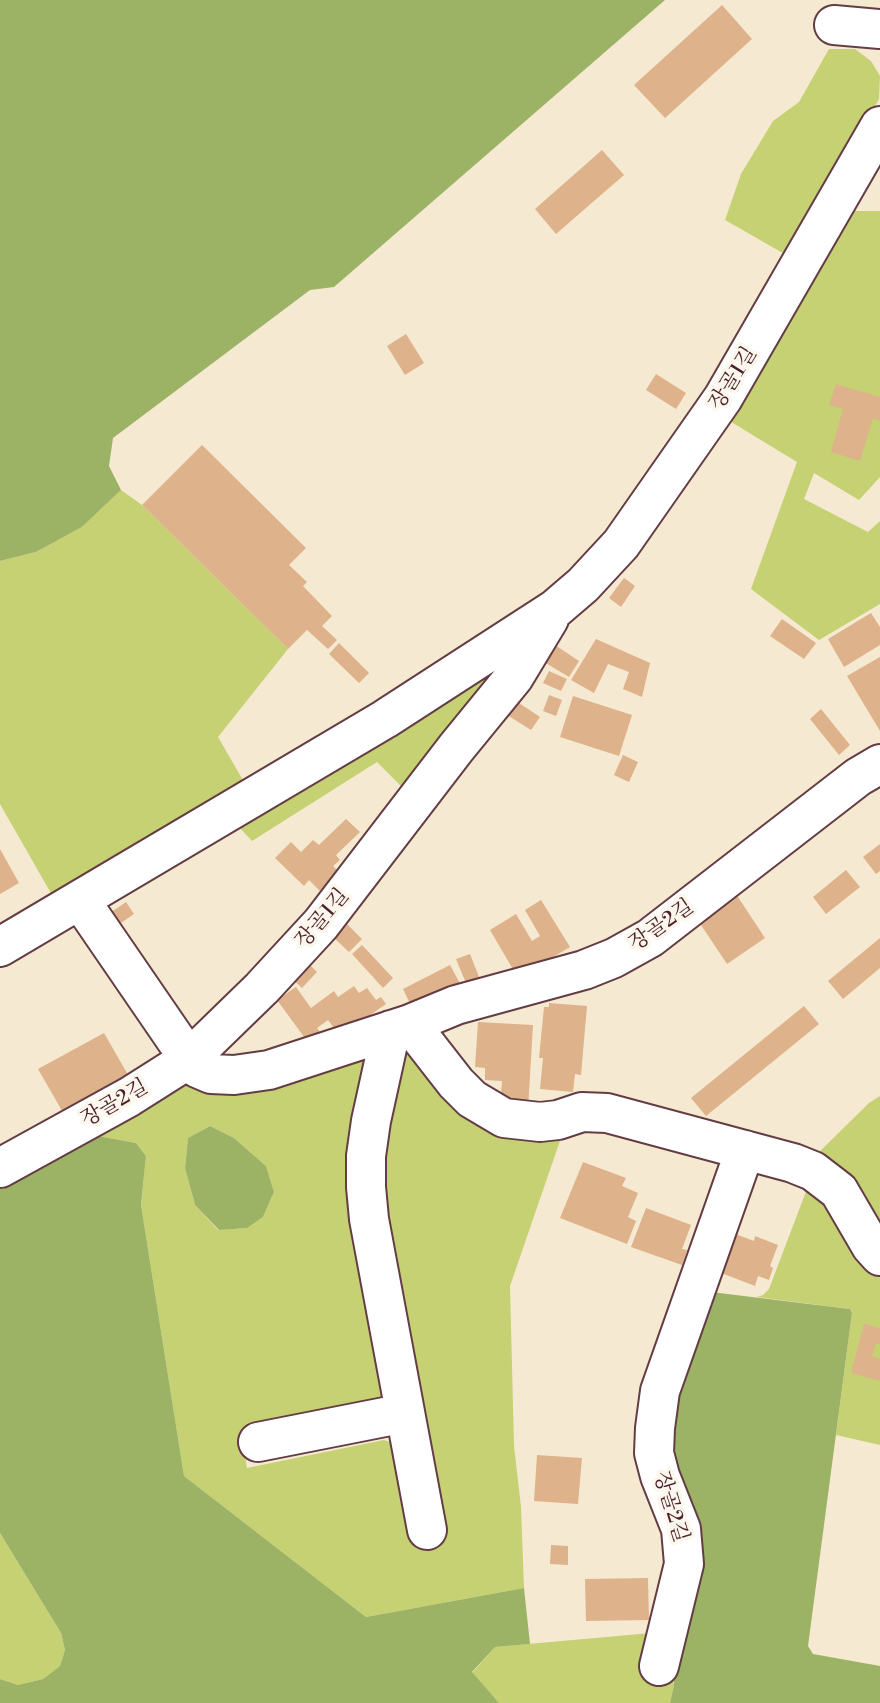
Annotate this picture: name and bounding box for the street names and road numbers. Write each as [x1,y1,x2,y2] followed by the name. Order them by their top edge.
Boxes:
[705,343,763,415] street label: 장골1길
[291,884,355,954] street label: 장골1길
[625,895,699,957] street label: 장골2길
[77,1075,153,1133] street label: 장골2길
[647,1468,693,1546] street label: 장골2길

